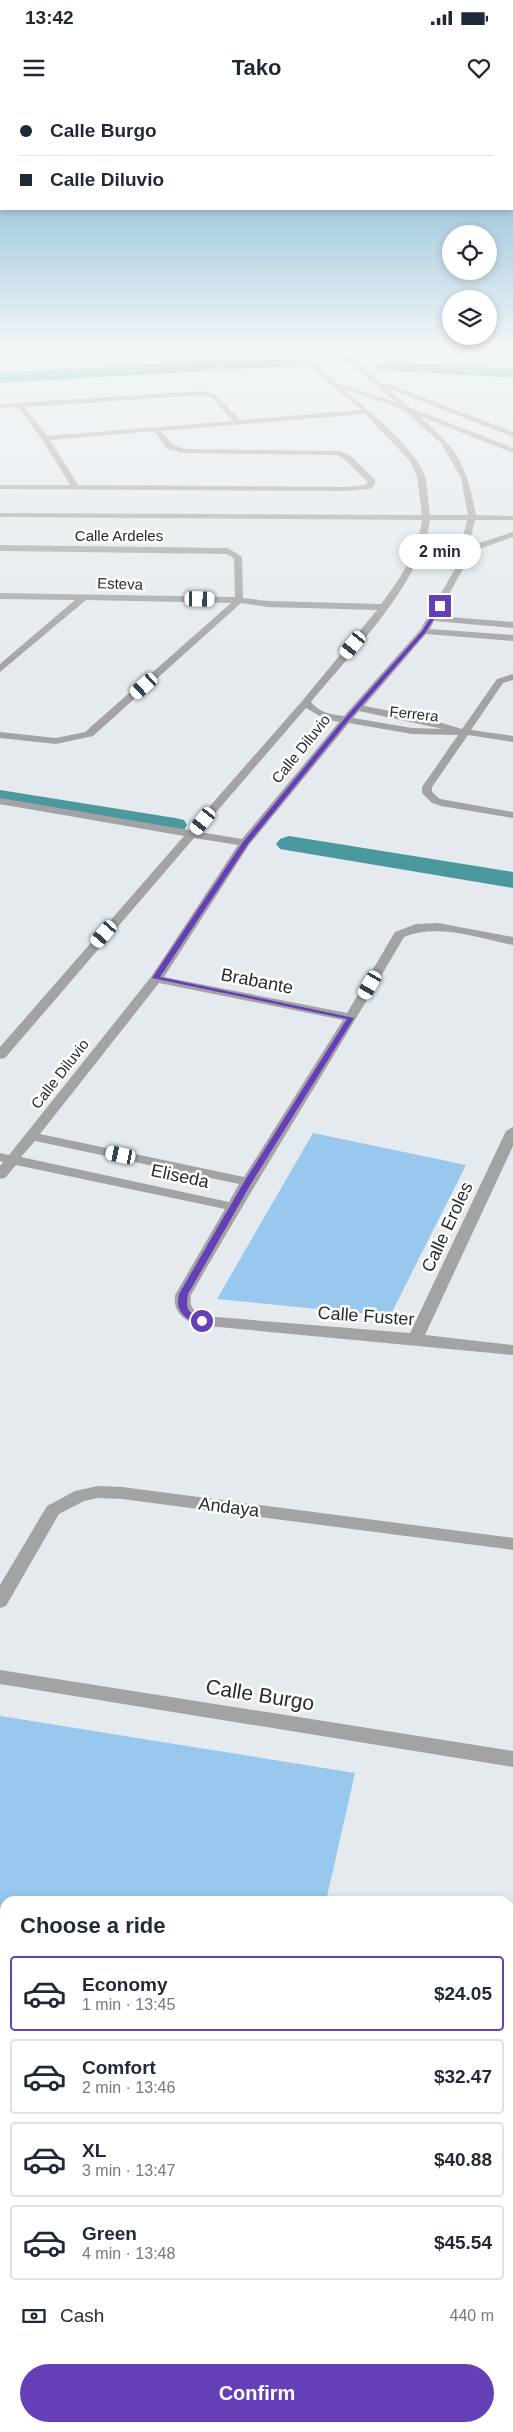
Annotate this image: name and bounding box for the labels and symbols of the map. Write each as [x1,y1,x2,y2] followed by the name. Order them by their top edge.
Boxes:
[75,527,163,544] street label: Calle Ardeles
[399,534,481,568] callout: 2 min
[97,574,144,593] street label: Esteva
[184,591,215,607] car
[429,595,451,617] route end
[337,629,368,661] car
[127,670,160,702] car
[389,702,440,725] street label: Ferrera
[268,711,333,786] street label: Calle Diluvio
[187,805,218,837] car
[88,918,119,950] car
[219,964,295,998] street label: Brabante
[356,968,383,1002] car
[27,1036,92,1112] street label: Calle Diluvio
[104,1145,137,1165] car
[149,1160,212,1192] street label: Eliseda
[417,1179,477,1275] street label: Calle Eroles
[317,1303,415,1329] street label: Calle Fuster
[191,1310,213,1332] route start
[197,1493,261,1521] street label: Andaya
[204,1675,316,1714] street label: Calle Burgo

